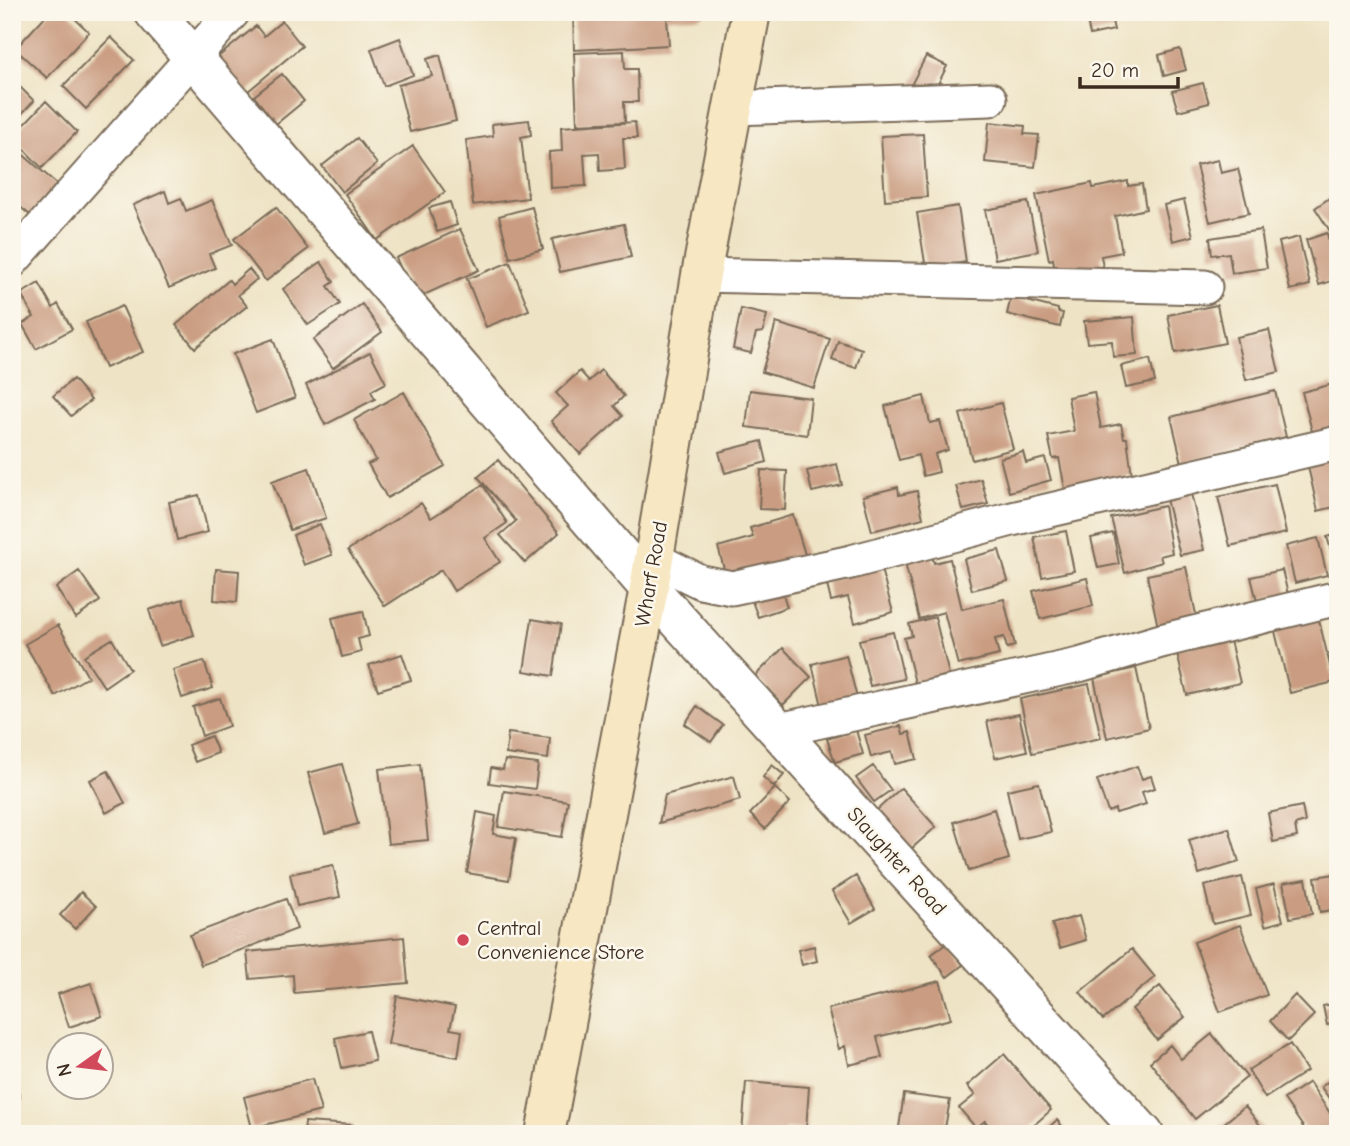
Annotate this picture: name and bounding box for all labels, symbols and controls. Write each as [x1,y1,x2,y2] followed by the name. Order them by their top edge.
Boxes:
[1080,46,1178,90] scale bar
[1091,58,1139,82] text: 20 m
[630,519,672,629] street label: Wharf Road
[842,802,952,920] street label: Slaughter Road
[477,916,644,964] place label: Central Convenience Store
[455,932,471,948] marker: Central Convenience Store
[46,1030,116,1100] north arrow
[52,1061,77,1079] text: N

